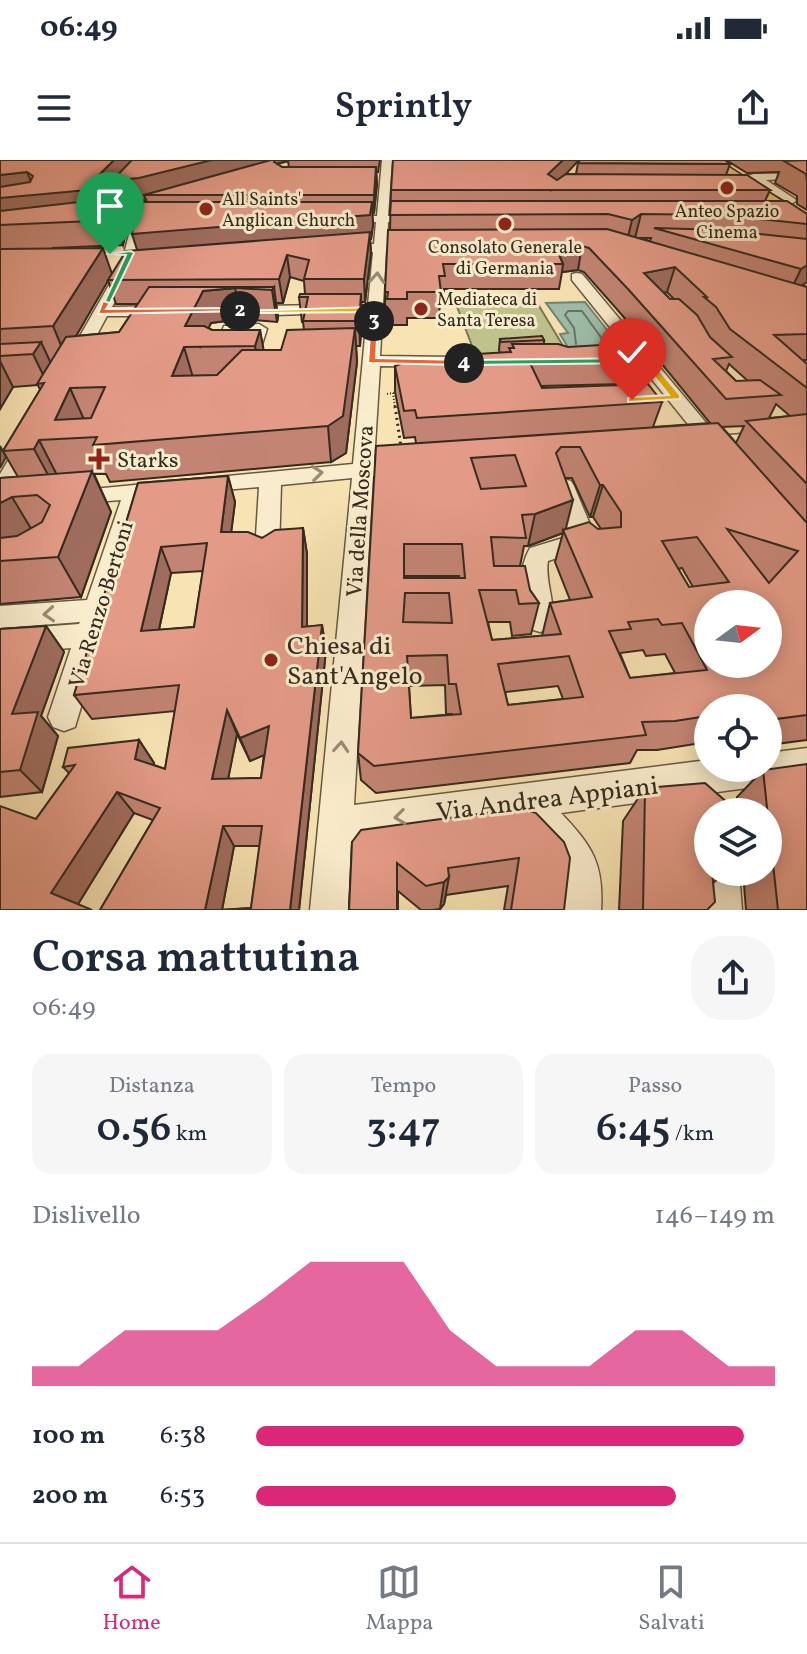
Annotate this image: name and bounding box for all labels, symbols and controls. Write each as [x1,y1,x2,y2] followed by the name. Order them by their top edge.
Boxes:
[40,7,118,49] text: 06:49
[335,83,472,133] text: Sprintly
[32,86,76,130] icon: menu
[731,86,775,130] icon: share
[76,172,144,254] pin
[718,179,736,197] marker: Anteo Spazio Cinema
[88,184,132,228] icon: arrive
[222,188,356,234] place label: All Saints' Anglican Church
[197,200,215,218] marker: All Saints' Anglican Church
[675,200,779,246] place label: Anteo Spazio Cinema
[496,215,514,233] marker: Consolato Generale di Germania
[428,236,582,282] place label: Consolato Generale di Germania
[368,271,385,284] one-way arrow
[437,288,537,334] place label: Mediateca di Santa Teresa
[220,291,260,331] pin: 2
[234,295,246,326] text: 2
[412,300,430,318] marker: Mediateca di Santa Teresa
[354,301,394,341] pin: 3
[368,305,380,336] text: 3
[598,318,666,400] pin
[610,330,654,374] icon: check
[444,343,484,383] pin: 4
[457,347,471,378] text: 4
[340,424,383,598] street label: Via della Moscova
[117,446,178,477] place label: Starks
[88,448,110,470] marker: Starks
[310,465,323,482] one-way arrow
[62,517,143,692] street label: Via Renzo Bertoni
[694,590,782,678] north arrow
[694,590,782,886] map controls
[42,605,55,622] one-way arrow
[287,629,423,695] place label: Chiesa di Sant'Angelo
[262,651,280,669] marker: Chiesa di Sant'Angelo
[694,694,782,782] button: locate
[332,740,349,753] one-way arrow
[434,768,660,831] street label: Via Andrea Appiani
[694,798,782,886] button: layers
[393,808,406,825] one-way arrow
[32,929,360,990] text: Corsa mattutina
[691,936,775,1020] button: share
[32,990,96,1026] text: 06:49
[109,1071,195,1102] text: Distanza
[371,1071,436,1102] text: Tempo
[628,1071,682,1102] text: Passo
[96,1102,171,1158] text: 0.56
[366,1102,441,1158] text: 3:47
[596,1102,670,1158] text: 6:45
[171,1119,207,1150] text: km
[670,1119,714,1150] text: /km
[32,1198,141,1234] text: Dislivello
[654,1198,775,1234] text: 146–149 m
[32,1418,105,1454] text: 100 m
[160,1418,206,1454] text: 6:38
[32,1478,108,1514] text: 200 m
[160,1478,205,1514] text: 6:53
[102,1560,161,1639] tab: Home
[366,1560,433,1639] tab: Mappa
[638,1560,705,1639] tab: Salvati

